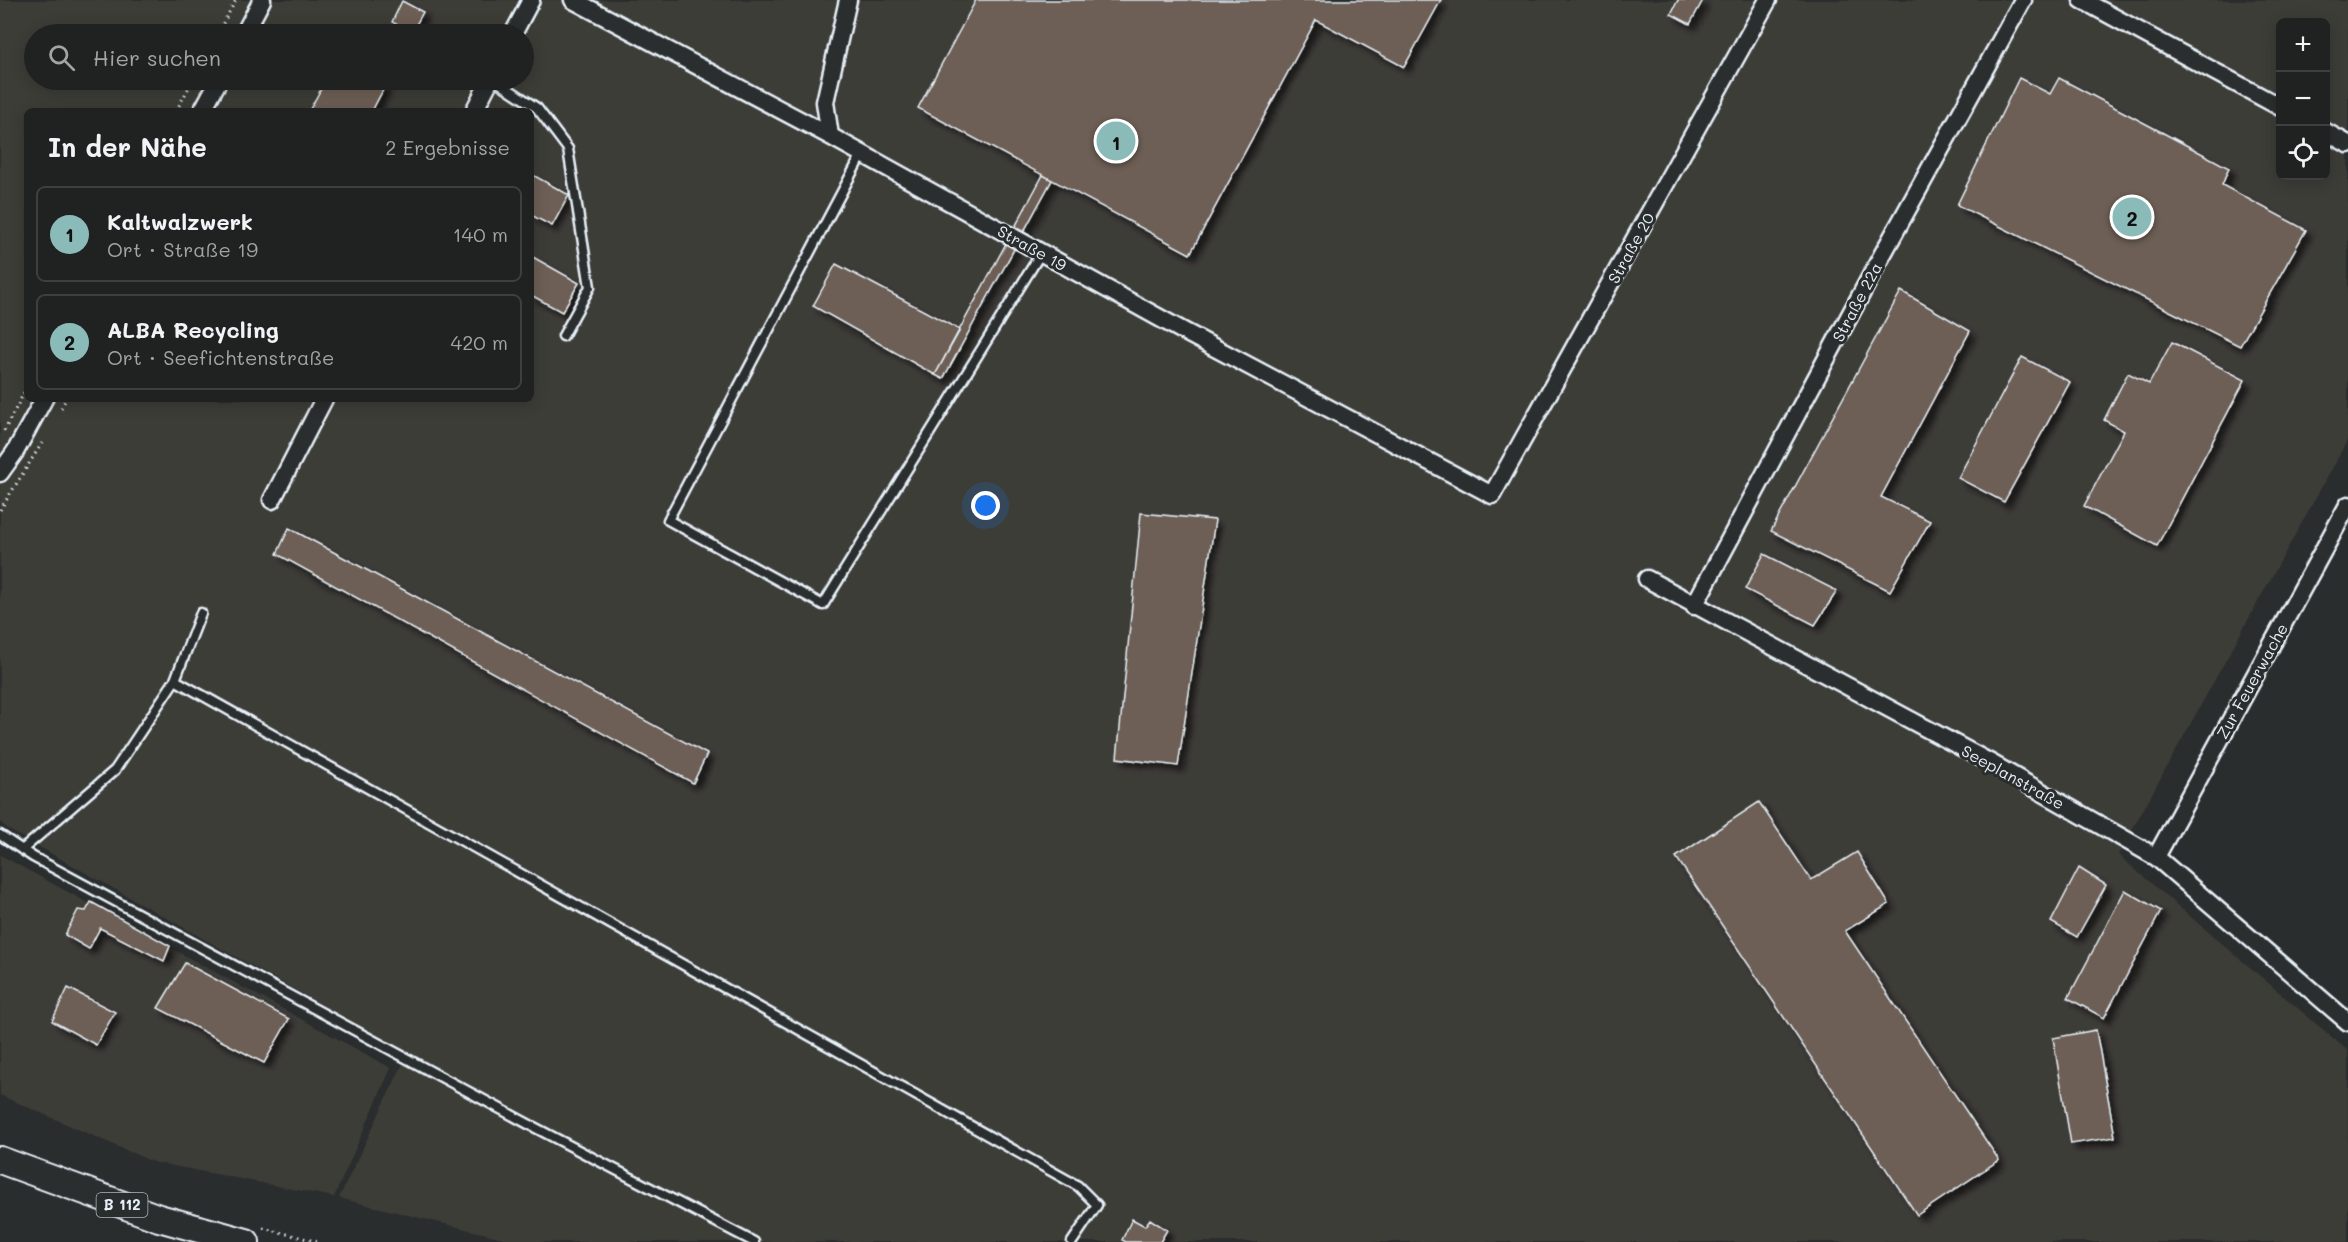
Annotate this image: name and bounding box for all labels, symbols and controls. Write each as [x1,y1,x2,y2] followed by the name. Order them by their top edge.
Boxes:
[2276,18,2330,180] map controls
[2276,18,2330,72] button: +
[24,24,534,90] search box
[45,41,78,74] icon: search
[93,43,221,72] text: Hier suchen
[2276,72,2330,126] button: −
[1096,118,1136,164] pin: 1
[2276,126,2330,180] button: locate
[48,130,207,164] text: In der Nähe
[385,134,510,160] text: 2 Ergebnisse
[2112,194,2152,240] pin: 2
[107,207,253,236] text: Kaltwalzwerk
[1602,208,1659,287] street label: Straße 20
[994,220,1070,275] street label: Straße 19
[65,221,74,247] text: 1
[453,221,508,247] text: 140 m
[107,236,258,262] text: Ort · Straße 19
[1827,258,1886,345] street label: Straße 22a
[107,315,279,344] text: ALBA Recycling
[64,329,75,355] text: 2
[450,329,508,355] text: 420 m
[107,344,335,370] text: Ort · Seefichtenstraße
[971,491,1000,520] your location
[2211,619,2292,742] street label: Zur Feuerwache
[1958,740,2068,813] street label: Seeplanstraße
[96,1193,148,1217] road number: B 112

